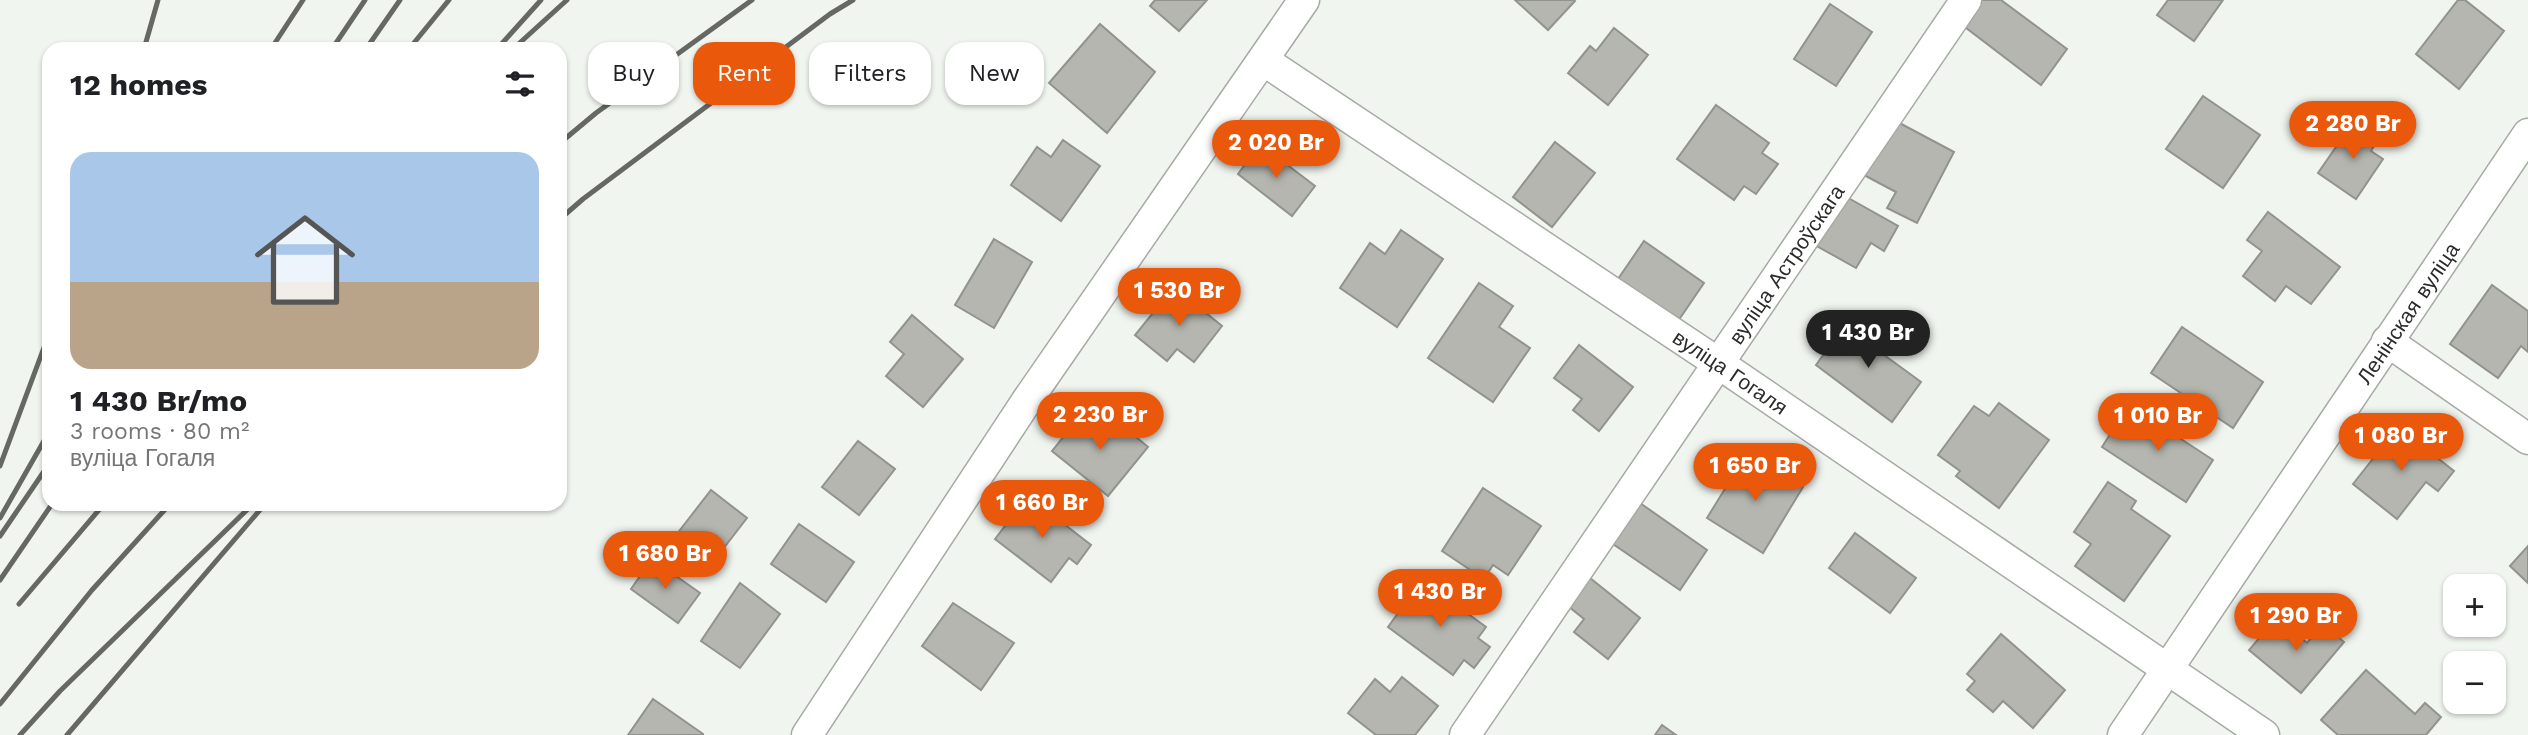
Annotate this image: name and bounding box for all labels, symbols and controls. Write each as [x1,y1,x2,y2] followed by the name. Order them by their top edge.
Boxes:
[588,42,679,105] chip: Buy
[693,42,795,105] chip: Rent
[809,42,931,105] chip: Filters
[945,42,1044,105] chip: New
[501,65,539,103] icon: filters
[70,67,208,102] text: 12 homes
[2281,102,2425,161] pin: 2 280 Br
[2305,110,2401,137] text: 2 280 Br
[1204,120,1348,180] pin: 2 020 Br
[1228,129,1324,156] text: 2 020 Br
[1723,179,1849,348] street label: вуліца Астроўскага
[242,197,368,323] icon: home
[2351,237,2464,388] street label: Ленінская вуліца
[1107,268,1251,328] pin: 1 530 Br
[1134,277,1224,304] text: 1 530 Br
[1796,310,1940,370] pin: 1 430 Br
[1822,319,1914,346] text: 1 430 Br
[1669,324,1793,419] street label: вуліца Гогаля
[70,383,247,418] text: 1 430 Br/mo
[1028,392,1172,452] pin: 2 230 Br
[2086,393,2230,453] pin: 1 010 Br
[1053,401,1147,428] text: 2 230 Br
[2114,402,2202,429] text: 1 010 Br
[2329,414,2473,473] pin: 1 080 Br
[70,418,249,445] text: 3 rooms · 80 m²
[2355,422,2447,449] text: 1 080 Br
[1683,444,1827,503] pin: 1 650 Br
[70,445,215,472] text: вуліца Гогаля
[1709,452,1801,479] text: 1 650 Br
[970,480,1114,540] pin: 1 660 Br
[996,489,1088,516] text: 1 660 Br
[593,532,737,591] pin: 1 680 Br
[619,540,711,567] text: 1 680 Br
[1368,570,1512,629] pin: 1 430 Br
[2443,574,2506,714] map controls
[2443,574,2506,637] button: +
[1394,578,1486,605] text: 1 430 Br
[2224,594,2368,653] pin: 1 290 Br
[2250,602,2342,629] text: 1 290 Br
[2443,651,2506,714] button: −

